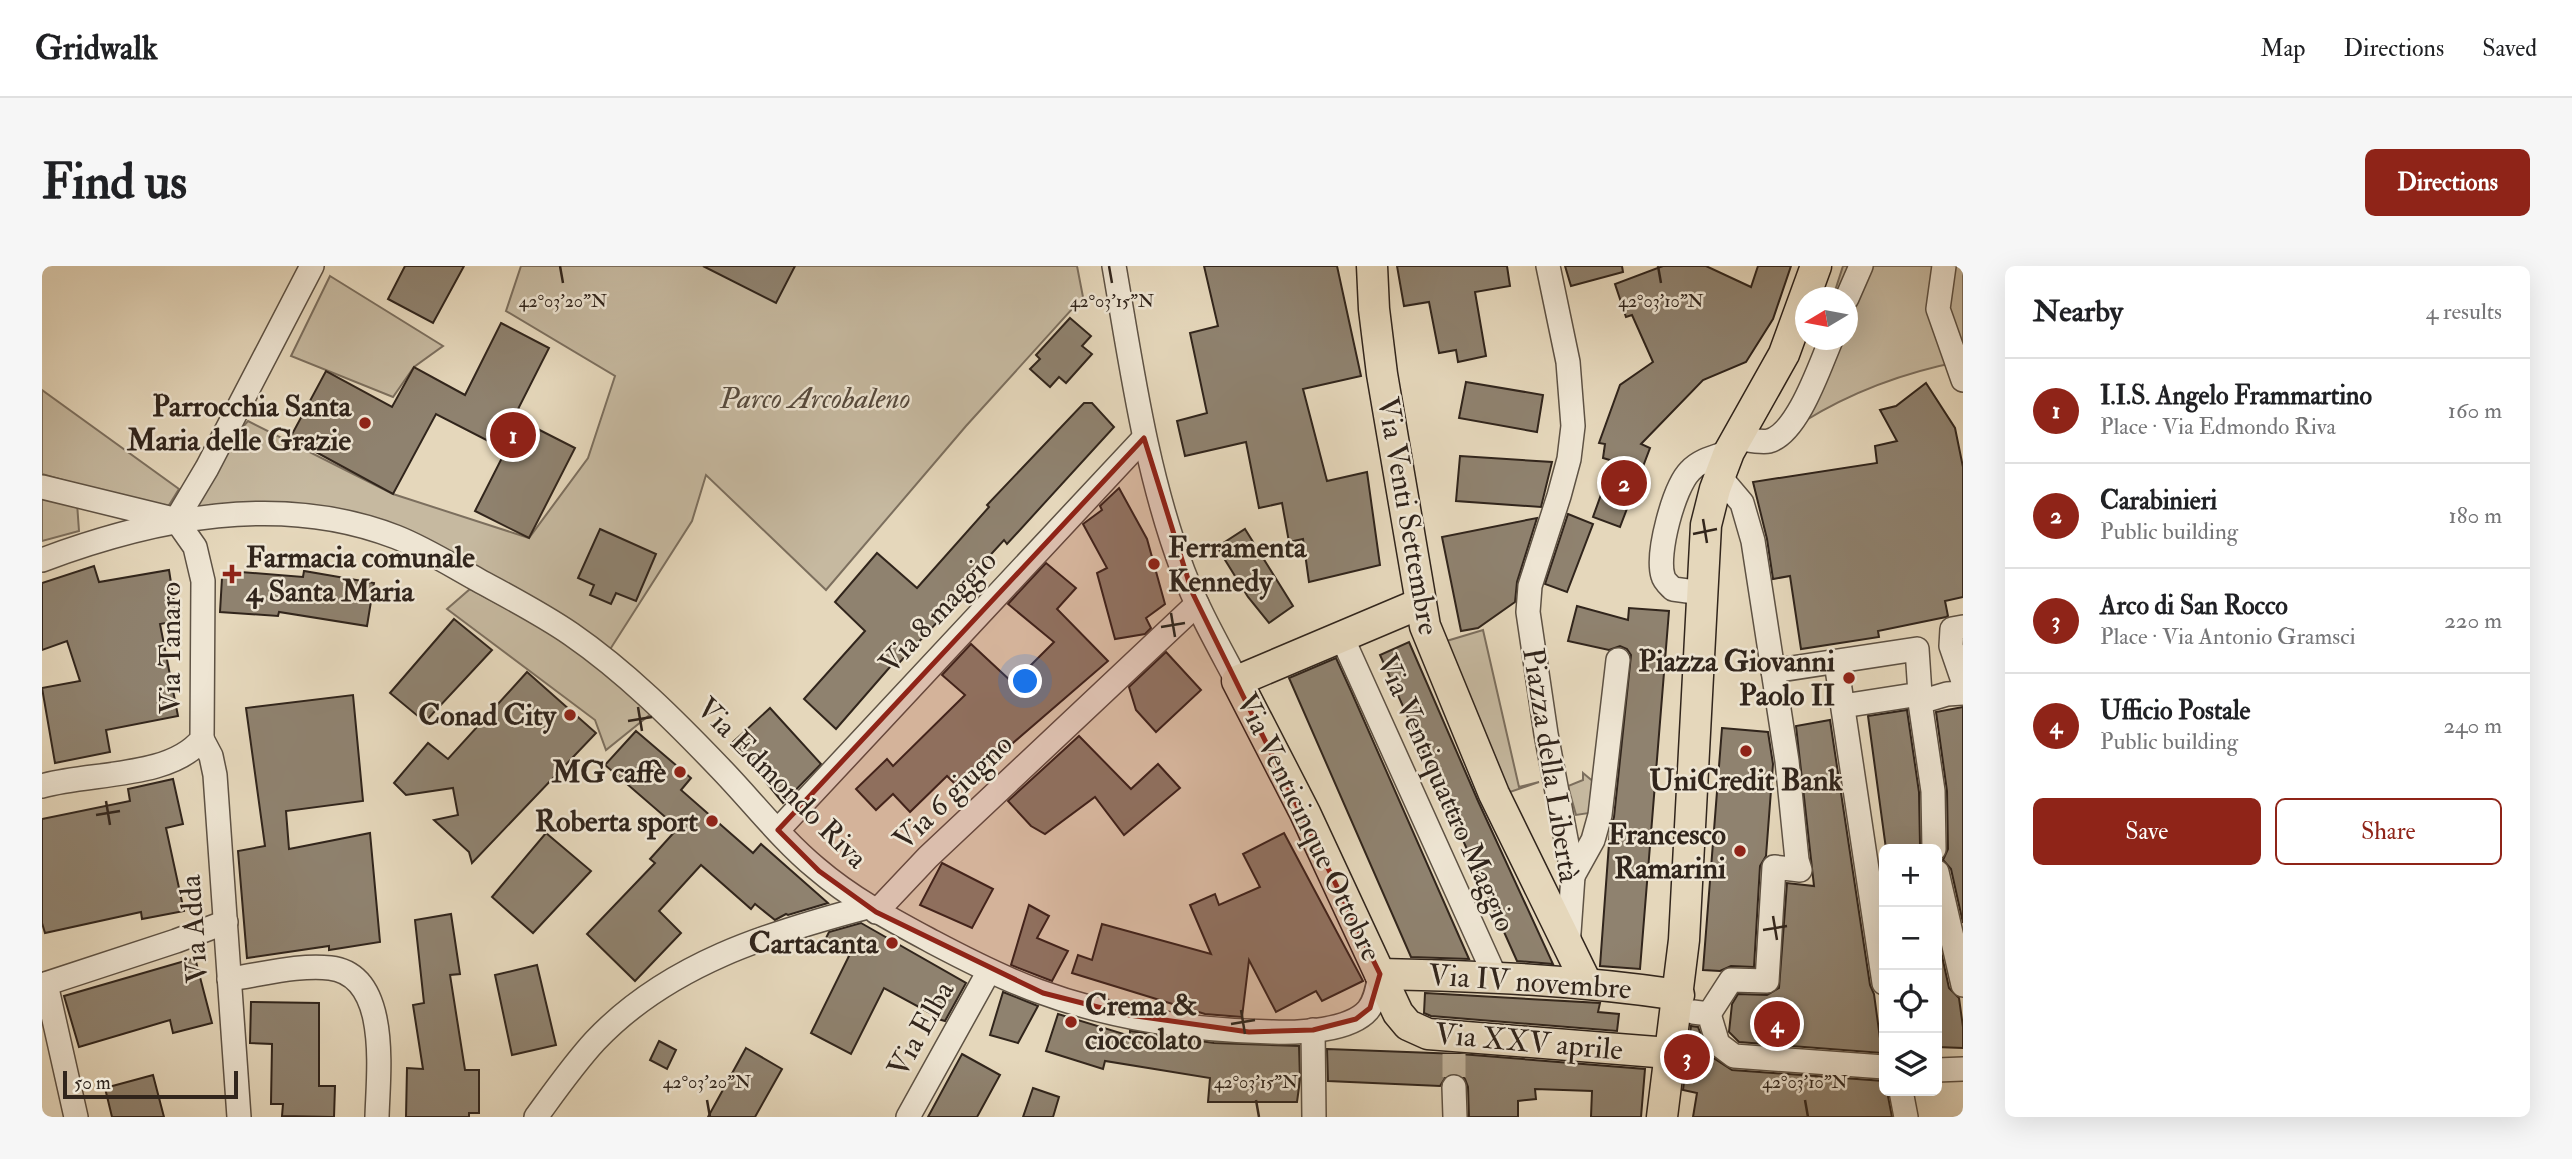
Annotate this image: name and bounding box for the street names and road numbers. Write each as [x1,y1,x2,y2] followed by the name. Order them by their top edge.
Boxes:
[1369,394,1447,638] street label: Via Venti Settembre
[871,543,1005,681] street label: Via 8 maggio
[152,582,189,714] street label: Via Tanaro
[1514,645,1588,886] street label: Piazza della Libertà
[1368,649,1524,937] street label: Via Ventiquattro Maggio
[1228,687,1390,967] street label: Via Venticinque Ottobre
[689,690,876,877] street label: Via Edmondo Riva
[886,726,1020,858] street label: Via 6 giugno
[172,873,216,984] street label: Via Adda
[1427,956,1633,1008] street label: Via IV novembre
[880,974,963,1083] street label: Via Elba
[1434,1015,1624,1069] street label: Via XXV aprile

